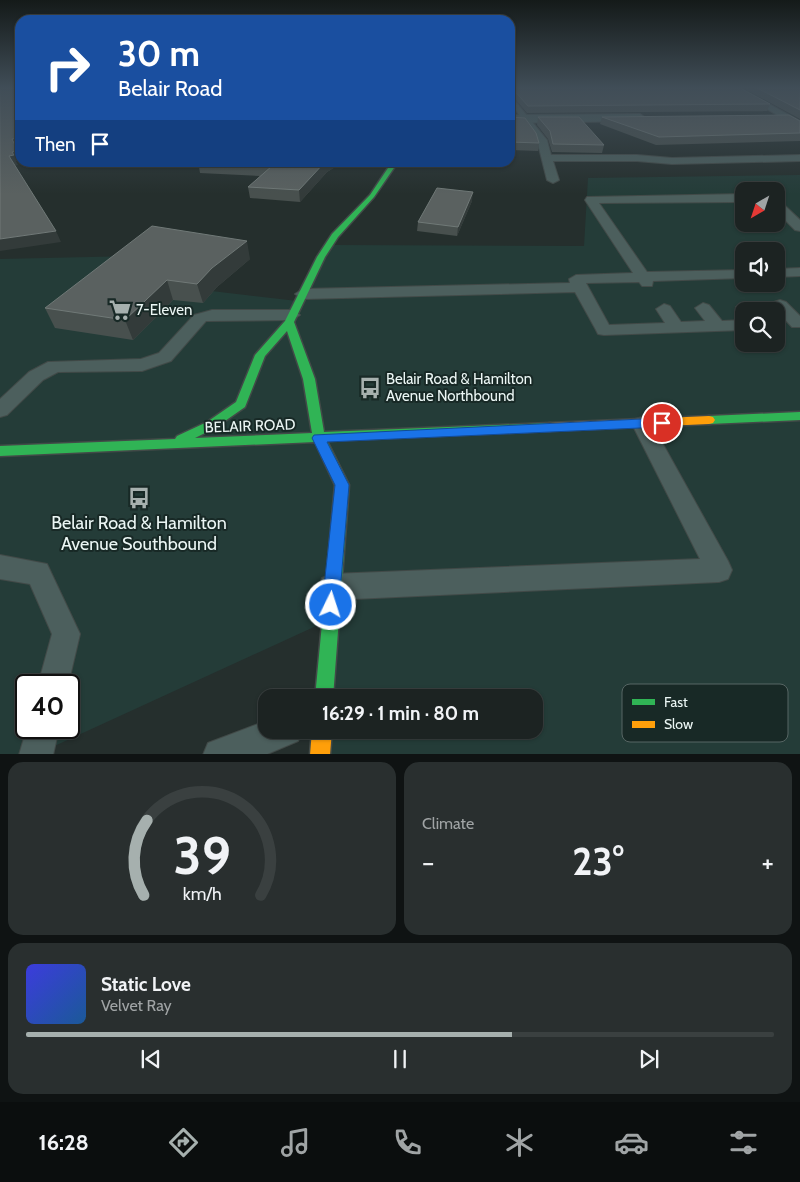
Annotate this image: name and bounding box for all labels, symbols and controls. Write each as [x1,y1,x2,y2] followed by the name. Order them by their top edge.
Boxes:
[118,32,200,75] text: 30 m
[35,35,100,100] icon: right
[118,75,222,102] text: Belair Road
[86,130,114,158] icon: arrive
[35,133,76,156] text: Then
[735,182,785,232] north arrow
[735,182,785,352] map controls
[735,242,785,292] button: sound
[107,297,133,323] supermarket icon: 7-Eleven
[136,301,192,319] place label: 7-Eleven
[735,302,785,352] button: search
[386,370,532,405] place label: Belair Road & Hamilton Avenue Northbound
[357,375,383,401] bus stop icon: Belair Road & Hamilton Avenue Northbound
[641,402,683,444] pin
[648,409,676,437] icon: arrive
[204,415,296,437] street label: BELAIR ROAD
[126,485,152,511] bus stop icon: Belair Road & Hamilton Avenue Southbound
[51,512,227,555] place label: Belair Road & Hamilton Avenue Southbound
[304,578,356,630] position arrow
[15,674,80,739] speed limit sign: 40
[622,684,788,742] legend
[664,693,688,711] text: Fast
[322,702,479,725] text: 16:29 · 1 min · 80 m
[664,715,693,733] text: Slow
[422,814,474,833] text: Climate
[173,824,231,887] text: 39
[572,838,624,885] text: 23°
[422,845,434,879] text: −
[762,845,774,879] text: +
[182,883,222,904] text: km/h
[101,973,191,996] text: Static Love
[101,996,172,1015] text: Velvet Ray
[137,1045,165,1073] icon: previous
[386,1045,414,1073] icon: pause
[635,1045,663,1073] icon: next
[166,1125,201,1160] icon: directions
[278,1125,313,1160] icon: music
[390,1125,425,1160] icon: phone
[502,1125,537,1160] icon: climate
[614,1125,649,1160] icon: car
[726,1125,761,1160] icon: filters
[39,1129,89,1156] text: 16:28

